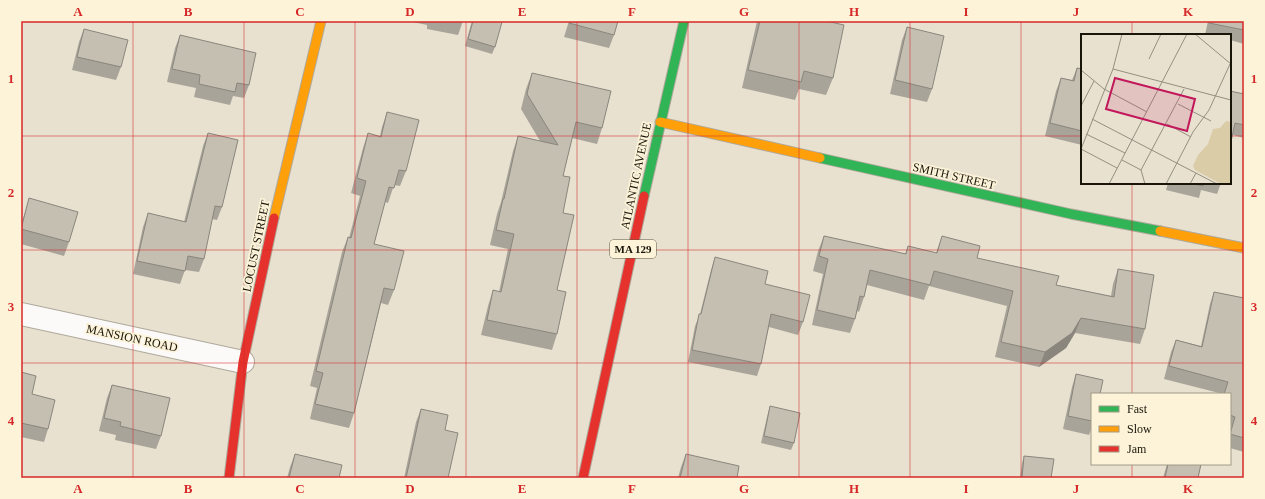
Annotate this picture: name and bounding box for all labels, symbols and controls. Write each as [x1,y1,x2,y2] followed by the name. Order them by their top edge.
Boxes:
[73,4,83,19] text: A
[184,4,193,19] text: B
[295,4,305,19] text: C
[405,4,415,19] text: D
[518,4,526,19] text: E
[628,4,636,19] text: F
[739,4,749,19] text: G
[849,4,859,19] text: H
[963,4,969,19] text: I
[1073,4,1080,19] text: J
[1183,4,1194,19] text: K
[1081,34,1231,184] inset map
[8,71,14,86] text: 1
[1251,71,1257,86] text: 1
[618,121,654,231] street label: ATLANTIC AVENUE
[911,160,997,192] street label: SMITH STREET
[8,185,14,200] text: 2
[1251,185,1257,200] text: 2
[239,198,273,293] street label: LOCUST STREET
[610,240,656,258] road number: MA 129
[8,299,15,314] text: 3
[1251,299,1258,314] text: 3
[85,321,179,355] street label: MANSION ROAD
[1091,393,1231,465] legend
[1127,402,1148,416] text: Fast
[8,413,15,428] text: 4
[1251,413,1258,428] text: 4
[1127,422,1152,436] text: Slow
[1127,442,1147,456] text: Jam
[73,481,83,496] text: A
[184,481,193,496] text: B
[295,481,305,496] text: C
[405,481,415,496] text: D
[518,481,526,496] text: E
[628,481,636,496] text: F
[739,481,749,496] text: G
[849,481,859,496] text: H
[963,481,969,496] text: I
[1073,481,1080,496] text: J
[1183,481,1194,496] text: K

